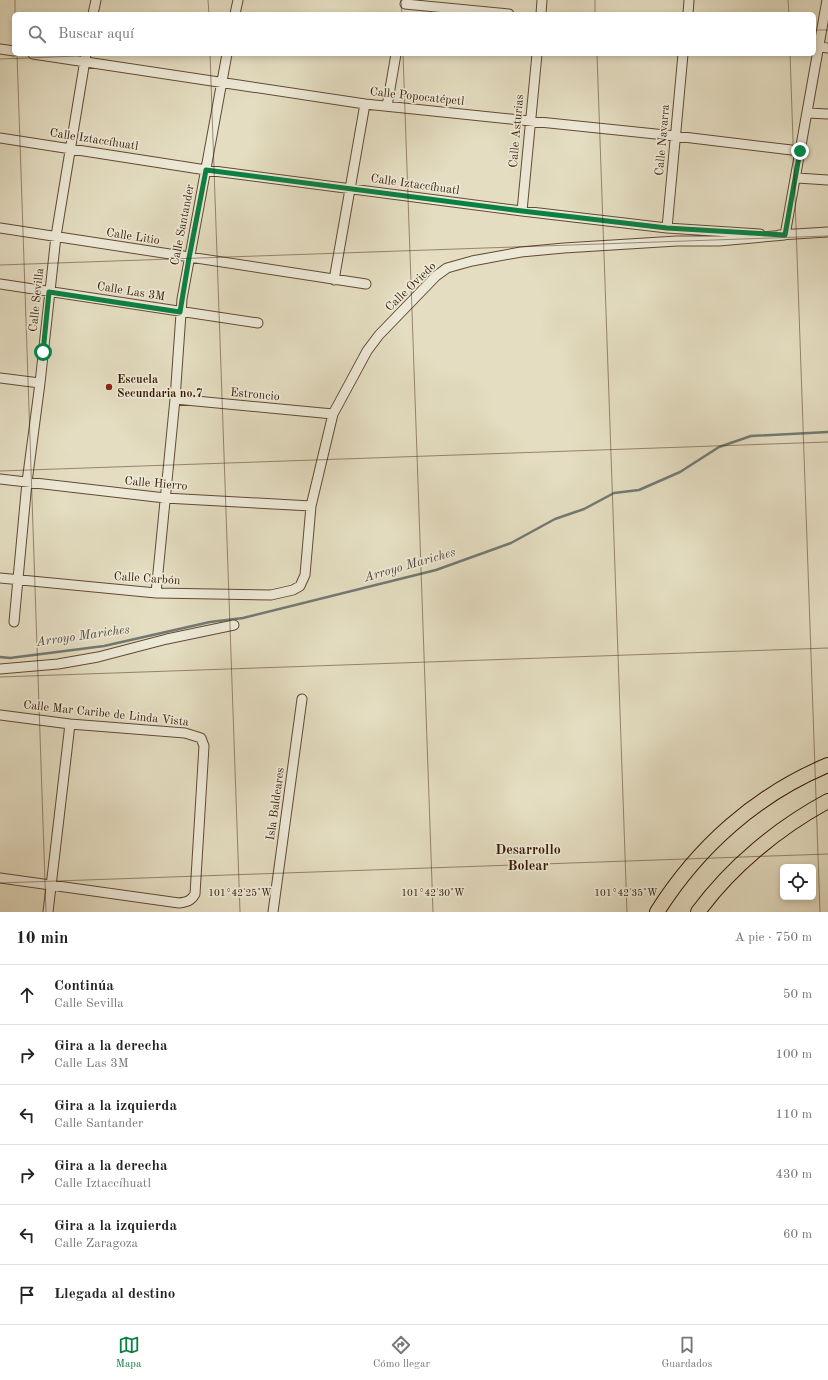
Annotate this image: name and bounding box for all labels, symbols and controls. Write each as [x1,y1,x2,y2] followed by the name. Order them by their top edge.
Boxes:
[12,12,816,56] search box
[26,23,48,45] icon: search
[58,27,134,42] text: Buscar aquí
[369,86,465,108] street label: Calle Popocatépetl
[508,94,526,168] street label: Calle Asturias
[654,104,672,176] street label: Calle Navarra
[49,127,139,153] street label: Calle Iztaccíhuatl
[791,142,809,160] route end
[370,173,460,197] street label: Calle Iztaccíhuatl
[169,183,197,267] street label: Calle Santander
[105,227,161,247] street label: Calle Litio
[383,260,439,314] street label: Calle Oviedo
[28,267,46,333] street label: Calle Sevilla
[96,281,166,303] street label: Calle Las 3M
[34,343,52,361] route start
[117,374,203,400] place label: Escuela Secundaria no.7
[104,382,114,392] marker: Escuela Secundaria no.7
[230,387,280,403] street label: Estroncio
[124,475,188,493] street label: Calle Hierro
[362,546,458,585] water label: Arroyo Mariches
[113,571,181,587] street label: Calle Carbón
[34,623,131,649] water label: Arroyo Mariches
[23,699,189,729] street label: Calle Mar Caribe de Linda Vista
[265,767,287,841] street label: Isla Baldeares
[495,843,561,873] district label: Desarrollo Bolear
[780,864,816,900] map controls
[780,864,816,900] button: locate
[208,888,272,898] text: 101°42'25"W
[401,888,465,898] text: 101°42'30"W
[594,888,658,898] text: 101°42'35"W
[16,930,69,947] text: 10 min
[735,931,812,944] text: A pie · 750 m
[54,979,114,994] text: Continúa
[16,984,38,1006] icon: ahead
[783,988,812,1001] text: 50 m
[54,997,124,1010] text: Calle Sevilla
[54,1039,168,1054] text: Gira a la derecha
[16,1044,38,1066] icon: right
[775,1048,812,1061] text: 100 m
[54,1057,129,1070] text: Calle Las 3M
[54,1099,177,1114] text: Gira a la izquierda
[16,1104,38,1126] icon: left
[775,1108,812,1121] text: 110 m
[54,1117,143,1130] text: Calle Santander
[54,1159,168,1174] text: Gira a la derecha
[16,1164,38,1186] icon: right
[775,1168,812,1181] text: 430 m
[54,1177,151,1190] text: Calle Iztaccíhuatl
[54,1219,177,1234] text: Gira a la izquierda
[16,1224,38,1246] icon: left
[783,1228,812,1241] text: 60 m
[54,1237,138,1250] text: Calle Zaragoza
[16,1284,38,1306] icon: arrive
[54,1287,175,1302] text: Llegada al destino
[116,1334,142,1372] tab: Mapa
[373,1334,430,1372] tab: Cómo llegar
[661,1334,712,1372] tab: Guardados

